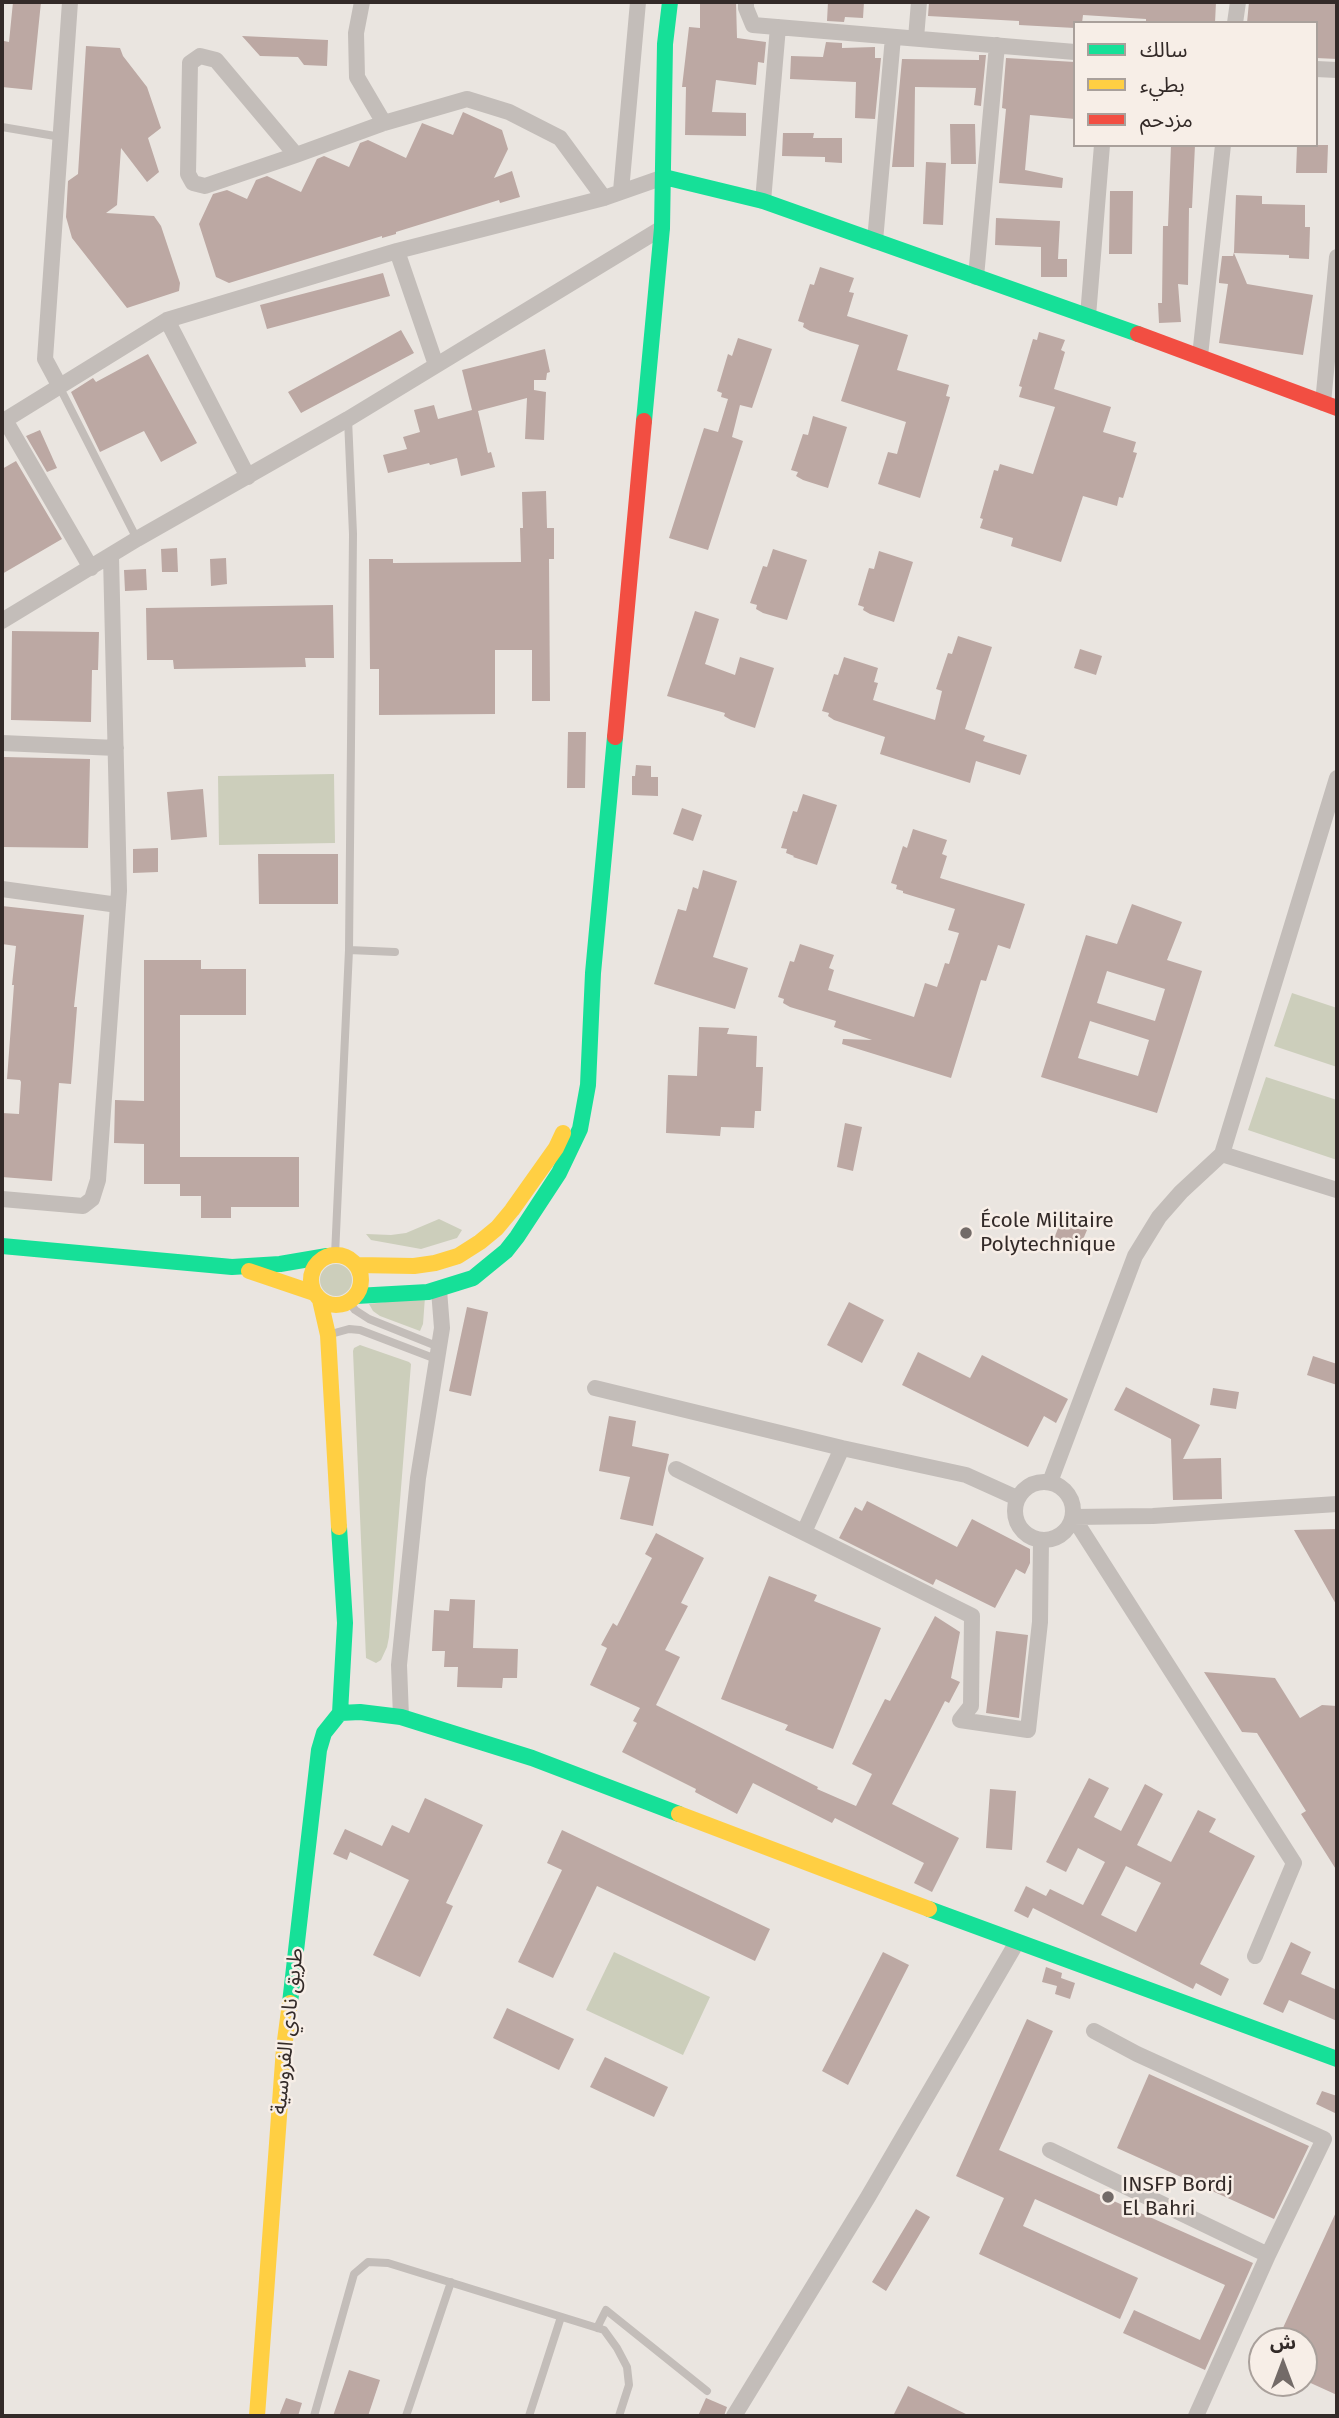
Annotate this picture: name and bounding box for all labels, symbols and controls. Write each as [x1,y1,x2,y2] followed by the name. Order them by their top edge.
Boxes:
[1073,21,1318,147] legend
[1140,37,1187,63] text: سالك
[1140,72,1185,98] text: بطيء
[1140,107,1193,133] text: مزدحم
[980,1208,1116,1258] place label: École Militaire Polytechnique
[958,1225,974,1241] marker: École Militaire Polytechnique
[267,1947,309,2115] street label: طريق نادي الفروسية
[1122,2172,1233,2222] place label: INSFP Bordj El Bahri
[1100,2189,1116,2205] marker: INSFP Bordj El Bahri
[1248,2327,1318,2397] north arrow
[1270,2331,1296,2354] text: ش

